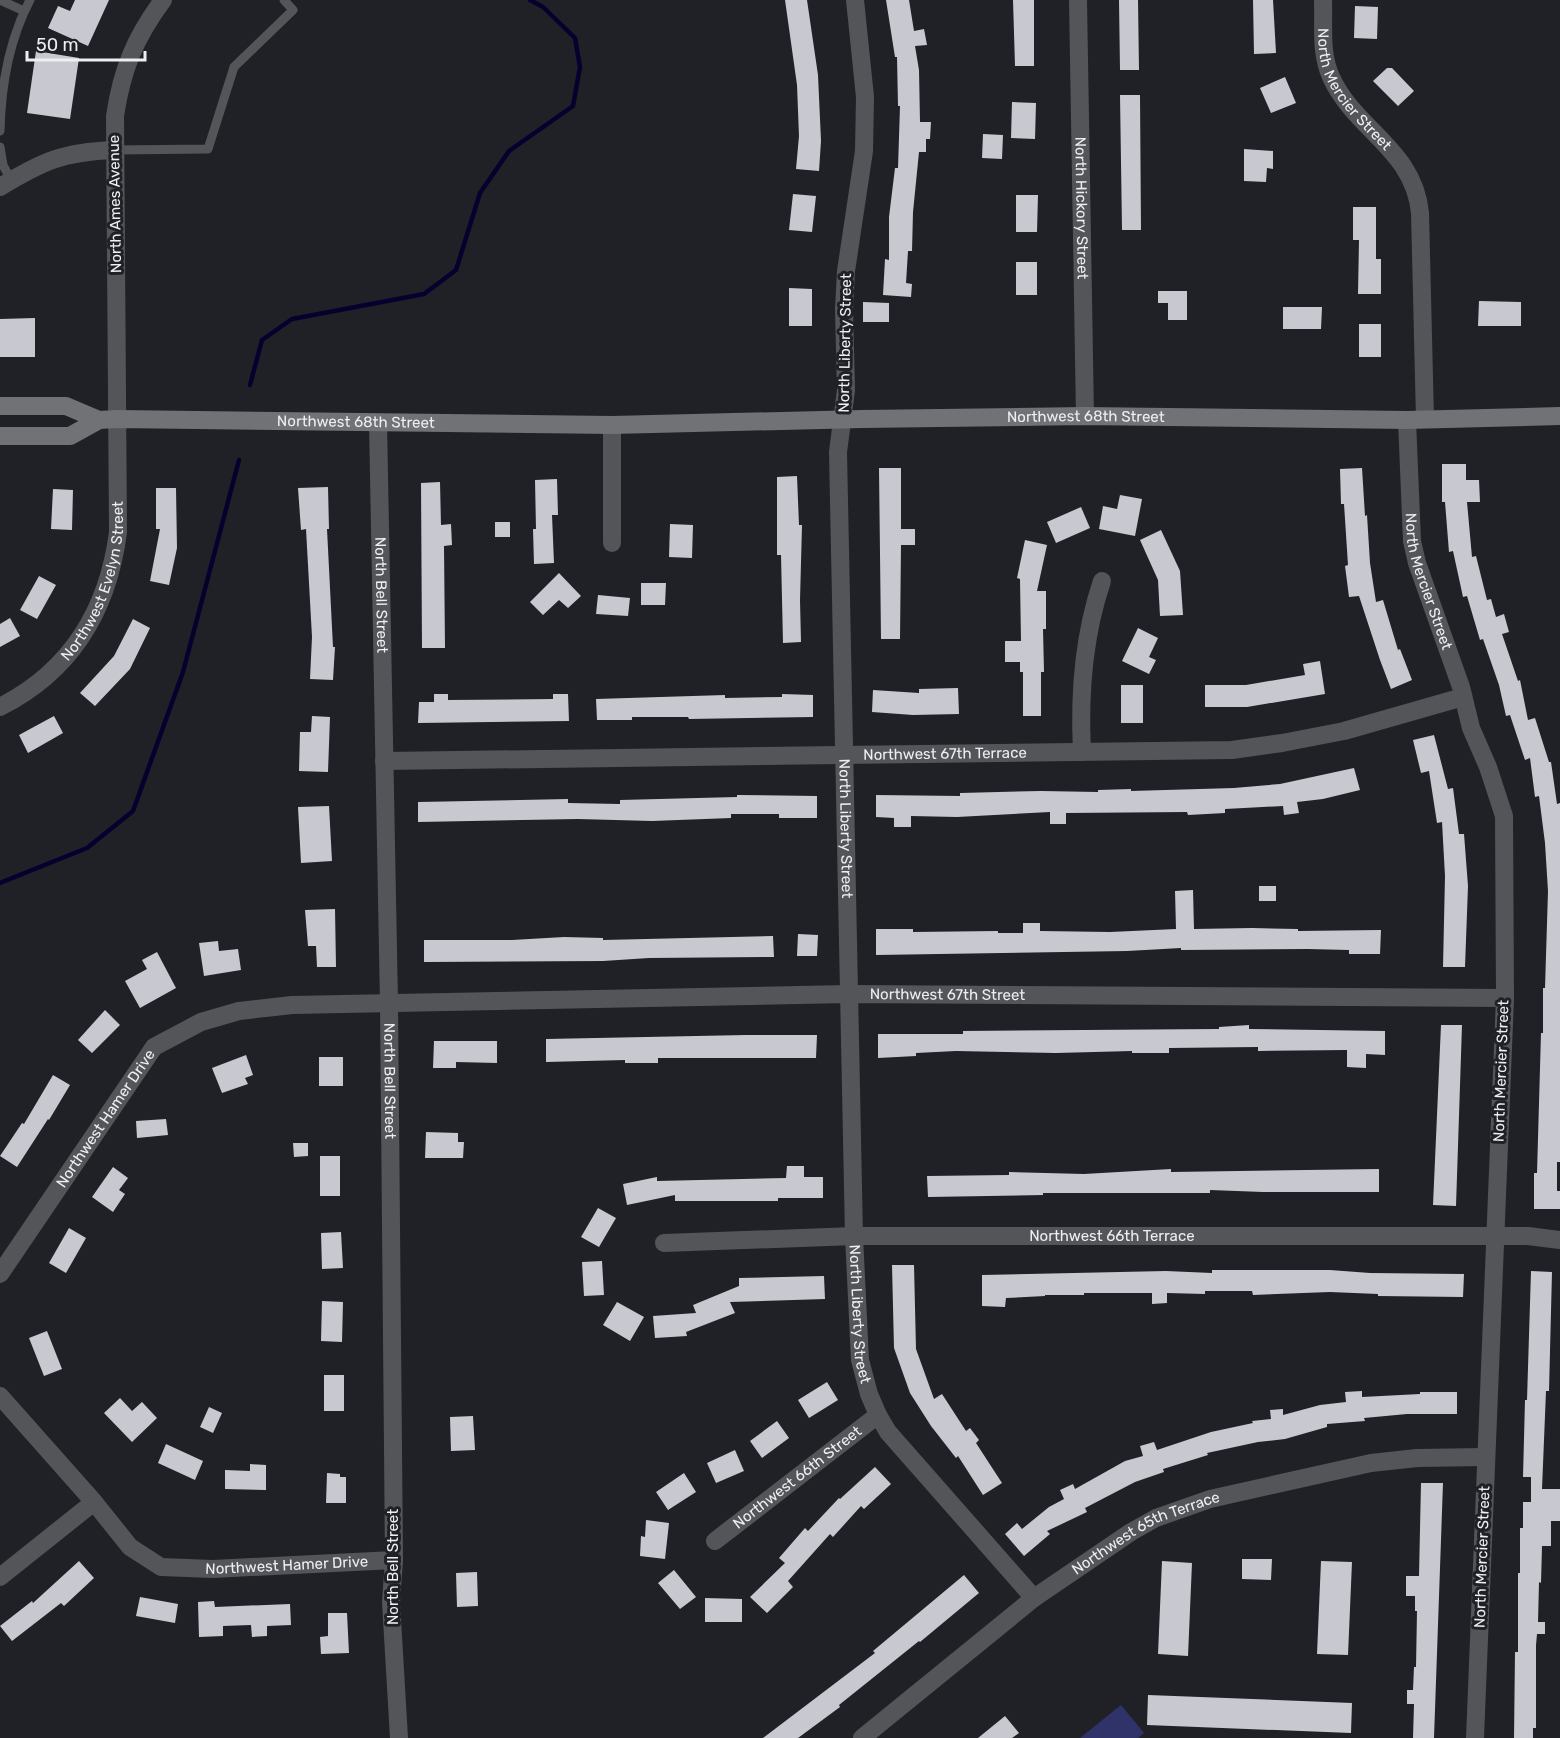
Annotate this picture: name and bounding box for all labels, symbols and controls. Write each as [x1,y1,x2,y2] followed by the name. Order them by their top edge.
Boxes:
[27,24,146,62] scale bar
[1314,28,1396,154] street label: North Mercier Street
[36,34,79,56] text: 50 m
[105,135,125,273] street label: North Ames Avenue
[1071,136,1092,280] street label: North Hickory Street
[835,273,855,413] street label: North Liberty Street
[1007,407,1165,426] street label: Northwest 68th Street
[277,412,435,432] street label: Northwest 68th Street
[57,501,127,664] street label: Northwest Evelyn Street
[1402,512,1456,652] street label: North Mercier Street
[371,537,391,653] street label: North Bell Street
[863,744,1027,764] street label: Northwest 67th Terrace
[835,759,856,899] street label: North Liberty Street
[870,985,1025,1004] street label: Northwest 67th Street
[1490,1000,1512,1142] street label: North Mercier Street
[380,1023,399,1139] street label: North Bell Street
[52,1046,159,1191] street label: Northwest Hamer Drive
[1029,1227,1195,1245] street label: Northwest 66th Terrace
[845,1244,875,1386] street label: North Liberty Street
[730,1422,865,1533] street label: Northwest 66th Street
[1471,1486,1493,1628] street label: North Mercier Street
[1068,1488,1221,1579] street label: Northwest 65th Terrace
[384,1509,402,1625] street label: North Bell Street
[205,1552,369,1578] street label: Northwest Hamer Drive

